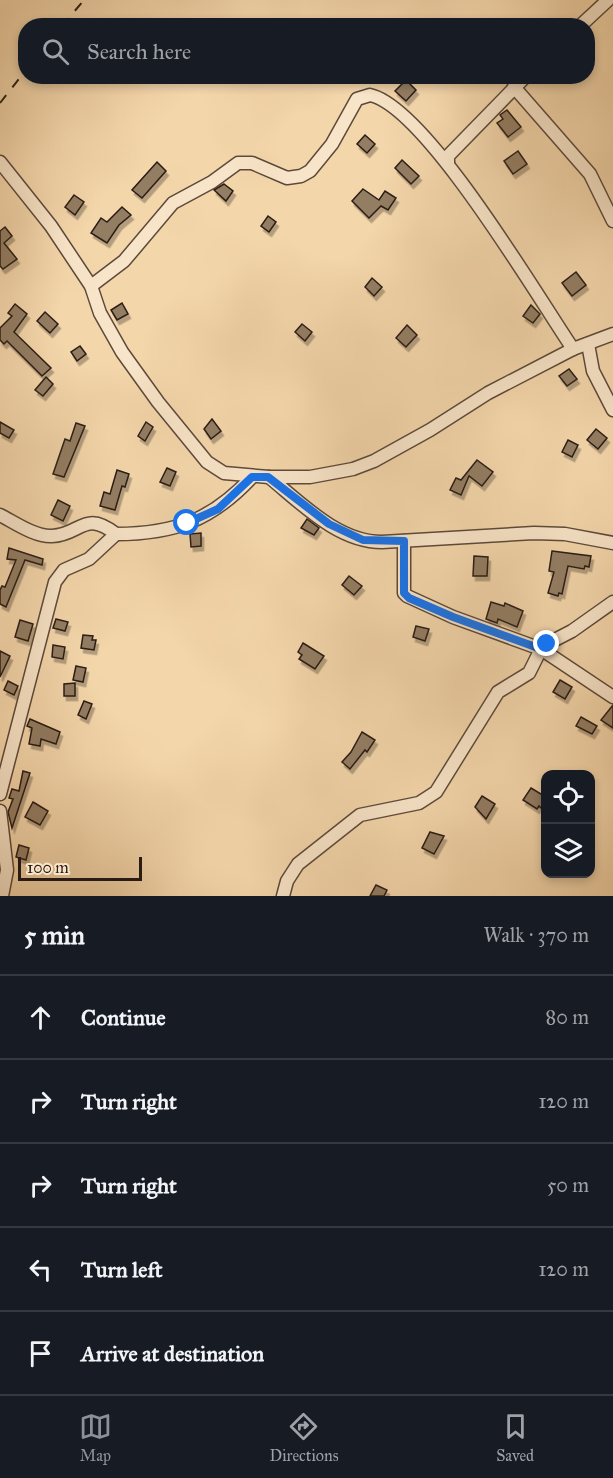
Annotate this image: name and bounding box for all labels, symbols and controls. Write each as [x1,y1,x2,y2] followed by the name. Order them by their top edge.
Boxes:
[18,18,595,84] search box
[39,35,72,68] icon: search
[87,38,191,65] text: Search here
[173,509,199,535] route start
[533,630,559,656] route end
[541,770,595,878] map controls
[541,770,595,824] button: locate
[541,824,595,878] button: layers
[18,854,142,882] scale bar
[27,858,69,877] text: 100 m
[24,919,85,951] text: 5 min
[483,923,589,947] text: Walk · 370 m
[24,1001,57,1034] icon: ahead
[81,1004,166,1031] text: Continue
[546,1005,589,1029] text: 80 m
[24,1085,57,1118] icon: right
[81,1088,177,1115] text: Turn right
[538,1089,589,1113] text: 120 m
[24,1169,57,1202] icon: right
[81,1172,177,1199] text: Turn right
[547,1173,589,1197] text: 50 m
[24,1253,57,1286] icon: left
[81,1256,163,1283] text: Turn left
[538,1257,589,1281] text: 120 m
[24,1337,57,1370] icon: arrive
[81,1340,264,1367] text: Arrive at destination
[79,1410,112,1465] tab: Map
[270,1410,338,1465] tab: Directions
[496,1410,534,1465] tab: Saved

